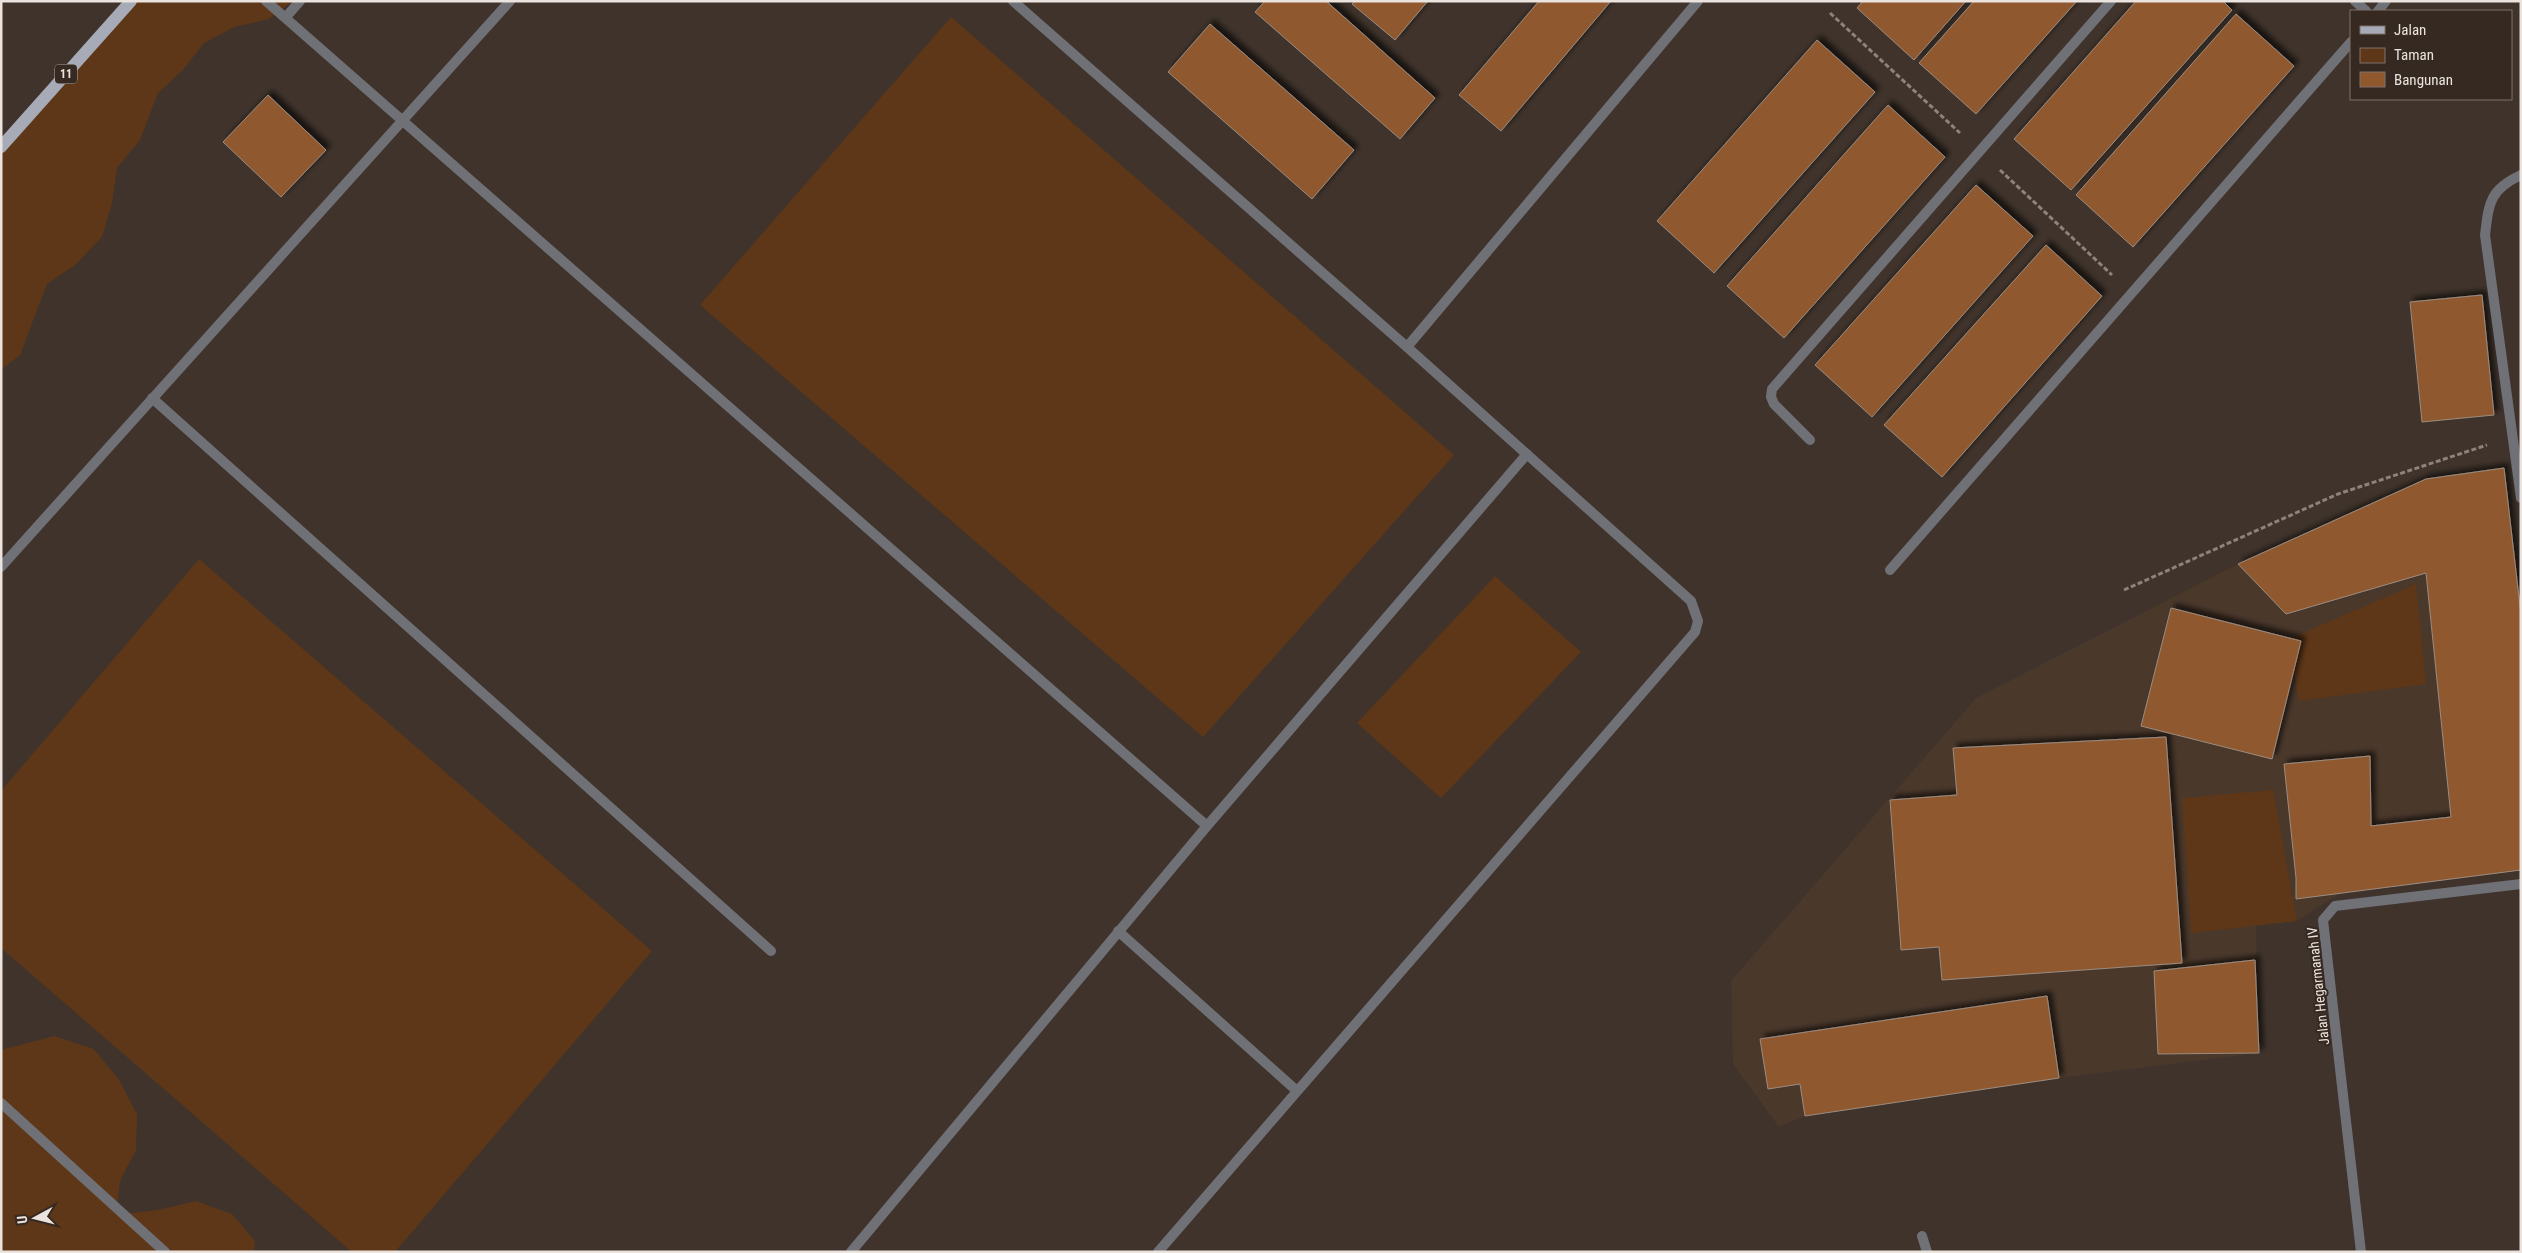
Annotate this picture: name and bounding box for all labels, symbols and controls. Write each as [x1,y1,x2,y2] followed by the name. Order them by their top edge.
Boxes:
[2350,10,2512,100] legend
[2394,21,2426,39] text: Jalan
[2394,46,2434,64] text: Taman
[55,64,77,84] road number: 11
[2394,71,2453,89] text: Bangunan
[2304,926,2332,1046] street label: Jalan Hegarmanah IV
[10,1193,60,1243] north arrow
[14,1215,31,1225] text: U

